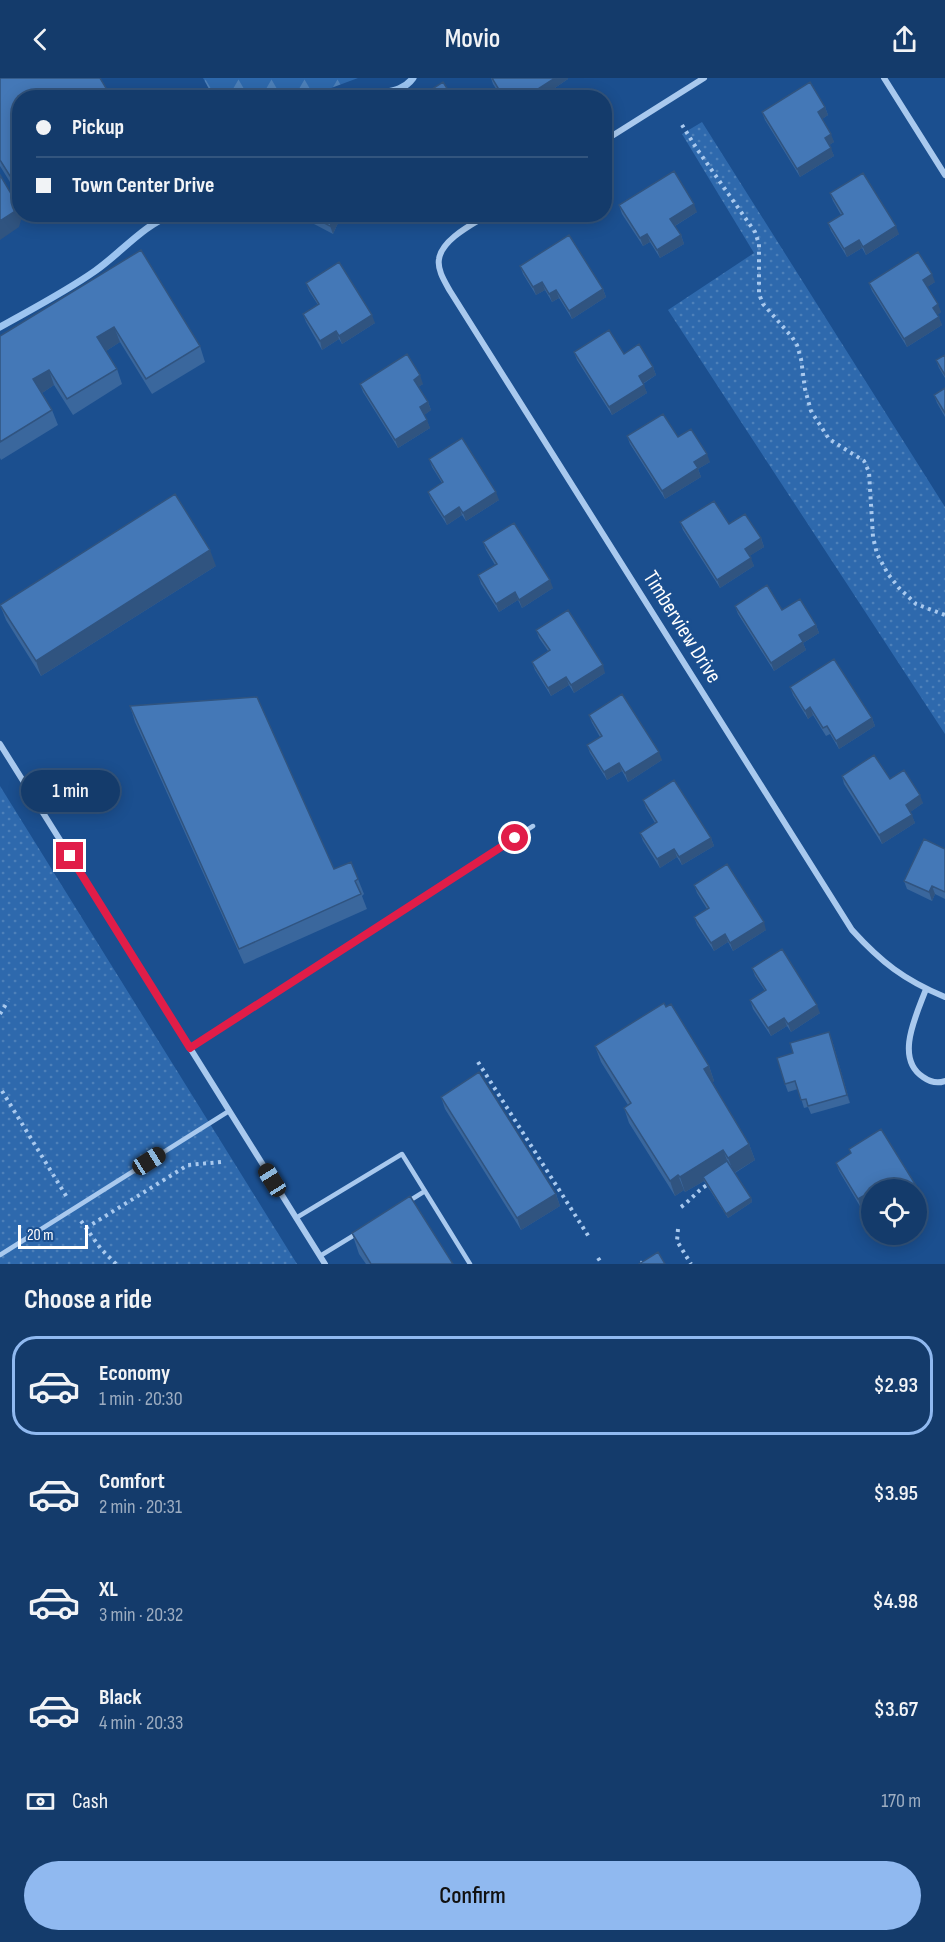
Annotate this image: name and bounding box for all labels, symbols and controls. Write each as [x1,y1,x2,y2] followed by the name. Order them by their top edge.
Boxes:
[24,23,57,56] icon: back
[445,23,500,55] text: Movio
[888,23,921,56] icon: share
[72,114,124,141] text: Pickup
[72,172,215,199] text: Town Center Drive
[637,566,727,688] street label: Timberview Drive
[20,769,119,811] callout: 1 min
[52,779,89,803] text: 1 min
[501,824,528,851] route start
[56,842,83,869] route end
[129,1144,169,1178] car
[255,1160,289,1200] car
[861,1179,927,1245] map controls
[861,1179,927,1245] button: locate
[18,1222,88,1250] scale bar
[27,1226,54,1245] text: 20 m
[24,1284,152,1316] text: Choose a ride
[27,1359,81,1413] icon: car
[99,1360,170,1387] text: Economy
[873,1372,918,1399] text: $2.93
[99,1387,183,1411] text: 1 min · 20:30
[27,1467,81,1521] icon: car
[99,1468,165,1495] text: Comfort
[874,1480,918,1507] text: $3.95
[99,1495,182,1519] text: 2 min · 20:31
[27,1575,81,1629] icon: car
[99,1576,118,1603] text: XL
[873,1588,918,1615] text: $4.98
[99,1603,183,1627] text: 3 min · 20:32
[27,1683,81,1737] icon: car
[99,1684,141,1711] text: Black
[874,1696,918,1723] text: $3.67
[99,1711,183,1735] text: 4 min · 20:33
[24,1785,57,1818] icon: cash
[72,1788,108,1815] text: Cash
[881,1789,921,1813] text: 170 m
[24,1861,921,1930] button: Confirm

